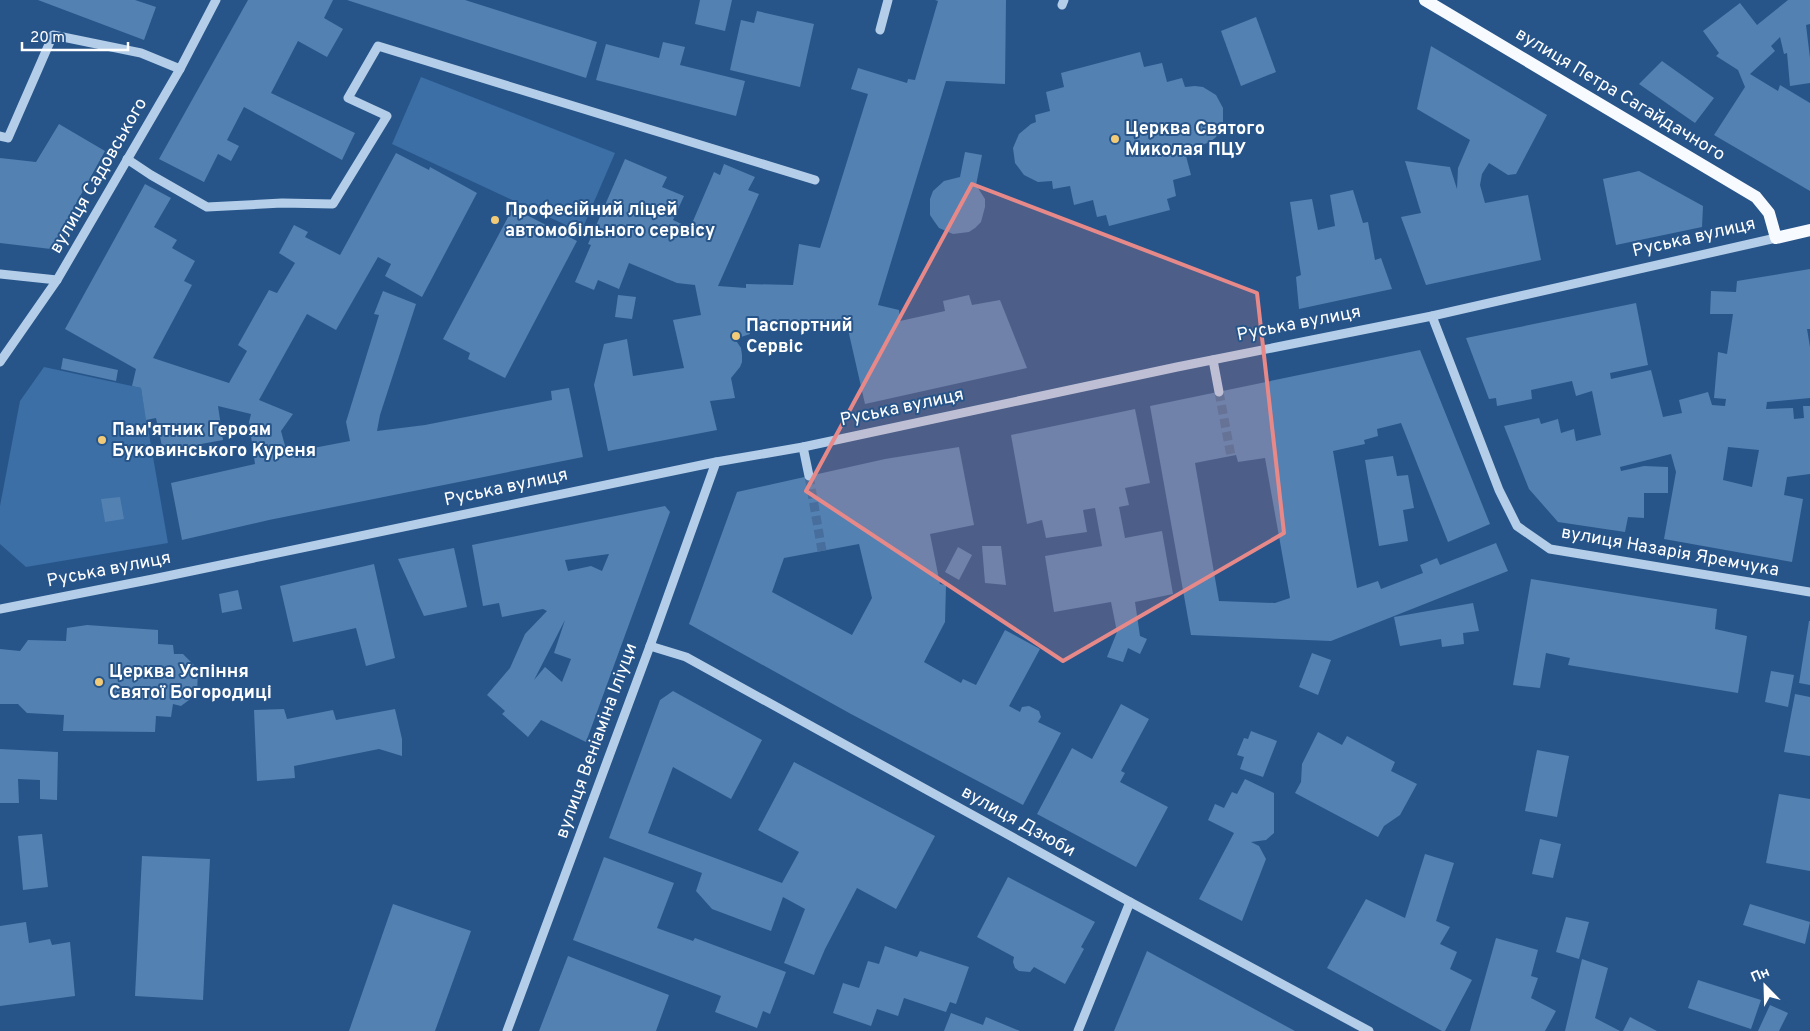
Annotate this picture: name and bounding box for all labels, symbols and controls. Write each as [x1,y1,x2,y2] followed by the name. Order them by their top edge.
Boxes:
[22,20,129,52] scale bar
[1511,23,1729,167] street label: вулиця Петра Сагайдачного
[30,29,65,48] text: 20 m
[45,94,153,258] street label: вулиця Садовського
[1125,118,1265,162] place label: Церква Святого Миколая ПЦУ
[1109,133,1121,145] marker: Церква Святого Миколая ПЦУ
[505,199,715,243] place label: Професійний ліцей автомобільного сервісу
[1630,213,1758,263] street label: Руська вулиця
[489,214,501,226] marker: Професійний ліцей автомобільного сервісу
[1235,301,1363,347] street label: Руська вулиця
[746,315,853,359] place label: Паспортний Сервіс
[730,330,742,342] marker: Паспортний Сервіс
[838,384,966,432] street label: Руська вулиця
[112,419,316,463] place label: Пам'ятник Героям Буковинського Куреня
[96,434,108,446] marker: Пам'ятник Героям Буковинського Куреня
[442,464,570,512] street label: Руська вулиця
[1559,521,1781,583] street label: вулиця Назарія Яремчука
[45,547,173,593] street label: Руська вулиця
[551,640,643,842] street label: вулиця Веніаміна Іліуци
[109,661,272,705] place label: Церква Успіння Святої Богородиці
[93,676,105,688] marker: Церква Успіння Святої Богородиці
[957,781,1079,863] street label: вулиця Дзюби
[1740,961,1790,1011] north arrow
[1748,964,1773,987] text: Пн

